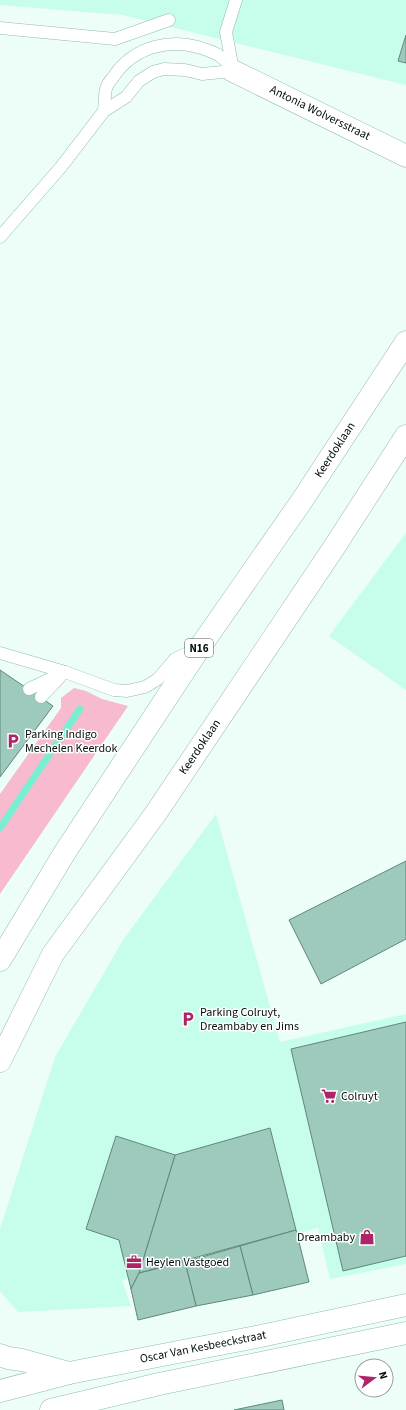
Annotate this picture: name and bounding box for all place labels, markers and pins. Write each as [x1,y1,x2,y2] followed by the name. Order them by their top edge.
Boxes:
[25,726,118,757] place label: Parking Indigo Mechelen Keerdok
[4,732,22,750] parking icon: Parking Indigo Mechelen Keerdok
[200,1004,299,1035] place label: Parking Colruyt, Dreambaby en Jims
[179,1010,197,1028] parking icon: Parking Colruyt, Dreambaby en Jims
[320,1087,338,1105] supermarket icon: Colruyt
[341,1088,378,1105] place label: Colruyt
[358,1228,376,1246] shop icon: Dreambaby
[297,1229,355,1246] place label: Dreambaby
[125,1253,143,1271] office icon: Heylen Vastgoed
[146,1254,229,1271] place label: Heylen Vastgoed

